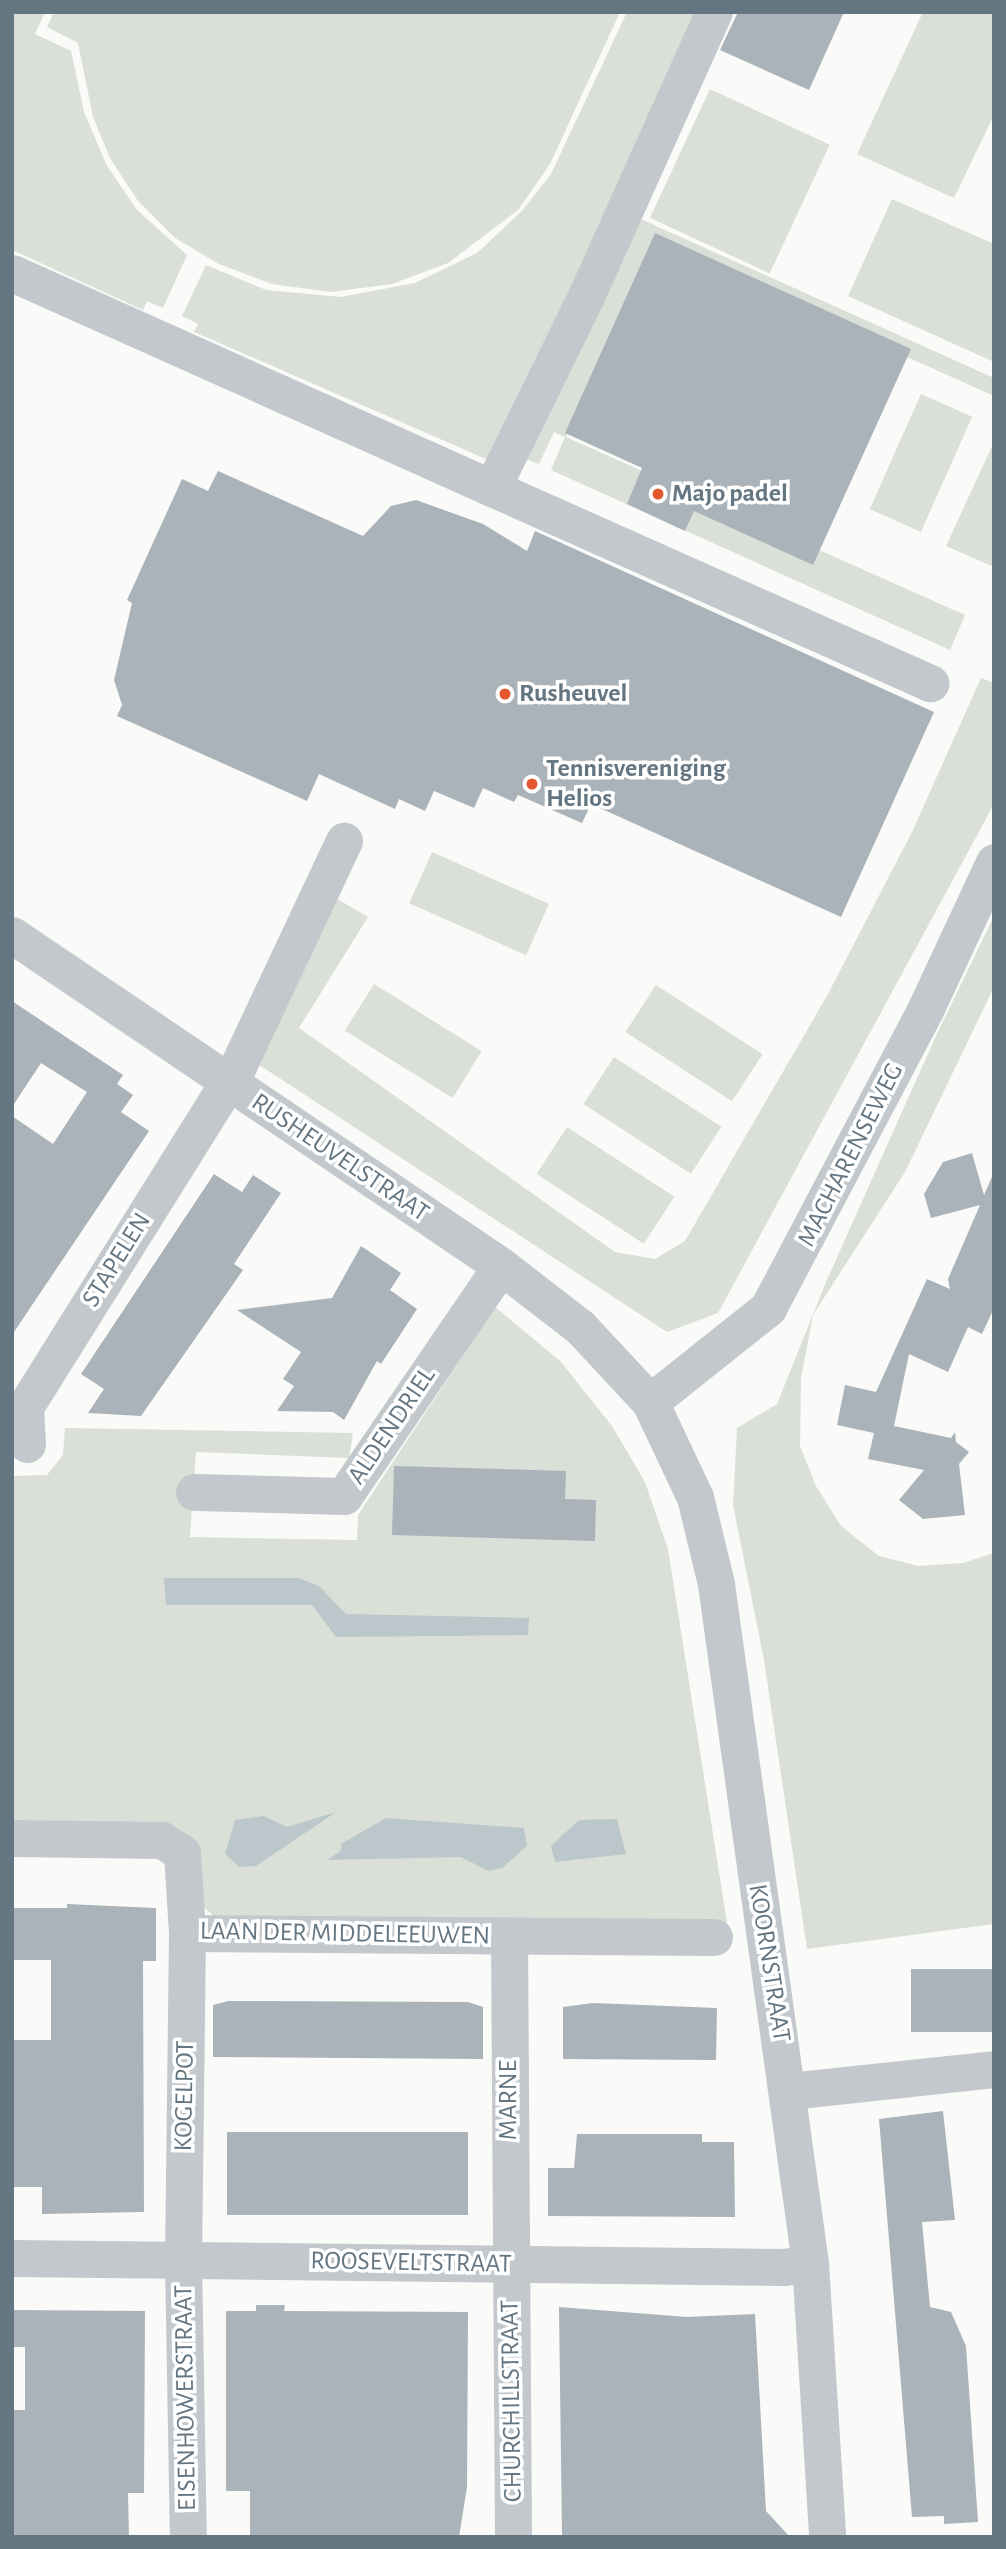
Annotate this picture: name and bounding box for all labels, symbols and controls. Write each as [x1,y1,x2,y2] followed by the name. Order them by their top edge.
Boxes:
[672,478,788,510] place label: Majo padel
[650,486,666,502] marker: Majo padel
[519,678,627,710] place label: Rusheuvel
[497,686,513,702] marker: Rusheuvel
[546,753,726,814] place label: Tennisvereniging Helios
[524,776,540,792] marker: Tennisvereniging Helios
[791,1058,911,1252] street label: MACHARENSEWEG
[245,1087,435,1229] street label: RUSHEUVELSTRAAT
[76,1207,158,1313] street label: STAPELEN
[341,1362,443,1490] street label: ALDENDRIEL
[741,1882,797,2044] street label: KOORNSTRAAT
[200,1916,490,1952] street label: LAAN DER MIDDELEEUWEN
[168,2040,202,2152] street label: KOGELPOT
[493,2060,525,2140] street label: MARNE
[310,2246,512,2280] street label: ROOSEVELTSTRAAT
[168,2285,204,2511] street label: EISENHOWERSTRAAT
[495,2300,529,2502] street label: CHURCHILLSTRAAT

